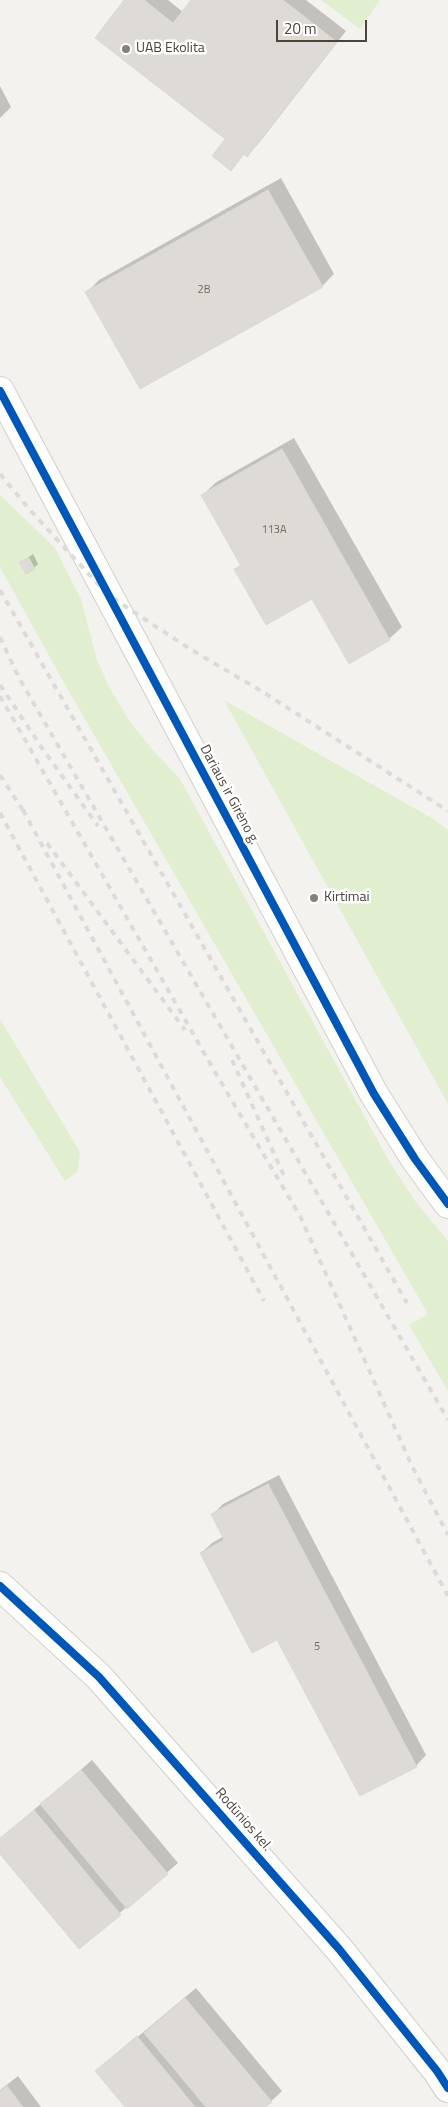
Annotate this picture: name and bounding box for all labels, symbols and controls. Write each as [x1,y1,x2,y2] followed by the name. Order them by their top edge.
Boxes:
[278,10,369,42] scale bar
[284,17,317,40] text: 20 m
[136,41,205,57] place label: UAB Ekolita
[120,43,132,55] marker: UAB Ekolita
[198,283,210,297] house number: 2B
[261,523,287,537] house number: 113A
[196,742,262,848] street label: Dariaus ir Girėno g.
[324,890,370,906] place label: Kirtimai
[308,892,320,904] marker: Kirtimai
[314,1640,320,1654] house number: 5
[211,1785,275,1855] street label: Rodūnios kel.

